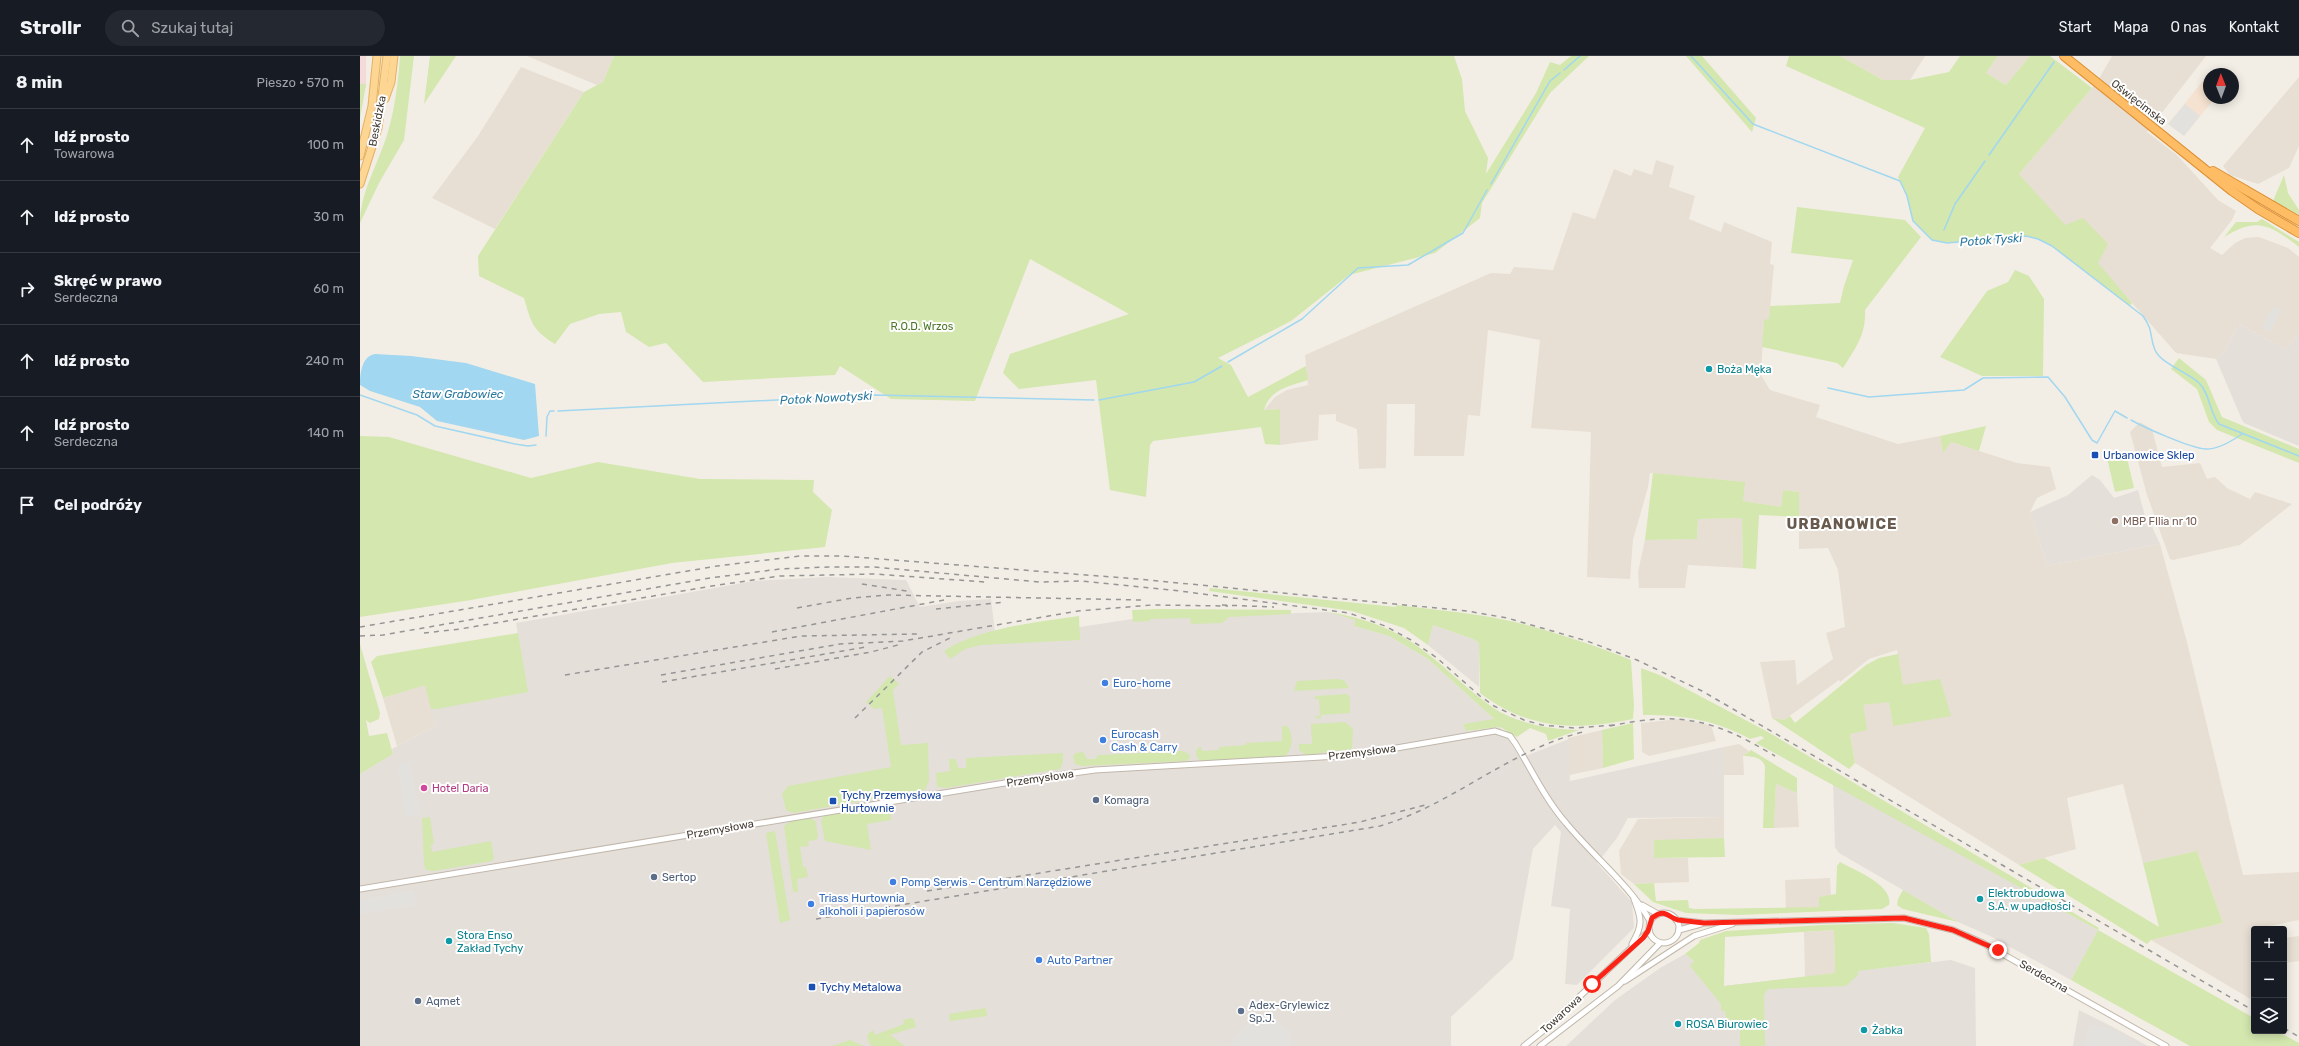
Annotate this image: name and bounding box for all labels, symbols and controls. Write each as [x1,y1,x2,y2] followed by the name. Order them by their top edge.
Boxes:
[105,10,385,46] search box
[20,16,81,39] text: Strollr
[119,17,141,39] icon: search
[151,19,233,37] text: Szukaj tutaj
[2059,19,2091,36] text: Start
[2113,19,2148,36] text: Mapa
[2170,19,2207,36] text: O nas
[2229,19,2279,36] text: Kontakt
[2203,68,2239,104] north arrow
[16,72,63,92] text: 8 min
[257,75,344,90] text: Pieszo · 570 m
[2109,77,2169,128] street label: Oświęcimska
[366,95,389,147] street label: Beskidzka
[54,128,130,146] text: Idź prosto
[16,134,38,156] icon: ahead
[307,137,344,152] text: 100 m
[54,146,114,161] text: Towarowa
[16,206,38,228] icon: ahead
[54,208,130,226] text: Idź prosto
[313,209,344,224] text: 30 m
[1959,231,2024,249] water label: Potok Tyski
[54,272,162,290] text: Skręć w prawo
[16,278,38,300] icon: right
[313,281,344,296] text: 60 m
[54,290,118,305] text: Serdeczna
[891,320,954,333] park label: R.O.D. Wrzos
[16,350,38,372] icon: ahead
[54,352,130,370] text: Idź prosto
[305,353,344,368] text: 240 m
[1717,363,1772,376] place label: Boża Męka
[1704,364,1714,374] marker: Boża Męka
[413,387,504,401] water label: Staw Grabowiec
[779,389,874,407] water label: Potok Nowotyski
[54,416,130,434] text: Idź prosto
[16,422,38,444] icon: ahead
[307,425,344,440] text: 140 m
[54,434,118,449] text: Serdeczna
[2103,449,2195,462] place label: Urbanowice Sklep
[2090,450,2100,460] marker: Urbanowice Sklep
[16,494,38,516] icon: arrive
[54,496,142,514] text: Cel podróży
[1786,515,1898,533] district label: URBANOWICE
[2123,515,2197,528] place label: MBP FIlia nr 10
[2110,516,2120,526] marker: MBP FIlia nr 10
[1113,677,1171,690] place label: Euro-home
[1100,678,1110,688] marker: Euro-home
[1111,728,1178,754] place label: Eurocash Cash & Carry
[1098,735,1108,745] marker: Eurocash Cash & Carry
[1328,742,1397,763] street label: Przemysłowa
[1006,767,1075,790] street label: Przemysłowa
[432,782,489,795] place label: Hotel Daria
[419,783,429,793] marker: Hotel Daria
[841,789,941,815] place label: Tychy Przemysłowa Hurtownie
[1104,794,1149,807] place label: Komagra
[1091,795,1101,805] marker: Komagra
[828,796,838,806] marker: Tychy Przemysłowa Hurtownie
[685,817,755,842] street label: Przemysłowa
[662,871,696,884] place label: Sertop
[649,872,659,882] marker: Sertop
[901,876,1091,889] place label: Pomp Serwis - Centrum Narzędziowe
[888,877,898,887] marker: Pomp Serwis - Centrum Narzędziowe
[1988,887,2071,913] place label: Elektrobudowa S.A. w upadłości
[819,892,925,918] place label: Triass Hurtownia alkoholi i papierosów
[1975,894,1985,904] marker: Elektrobudowa S.A. w upadłości
[806,899,816,909] marker: Triass Hurtownia alkoholi i papierosów
[2251,926,2287,1034] map controls
[2251,926,2287,962] button: +
[457,929,523,955] place label: Stora Enso Zakład Tychy
[444,936,454,946] marker: Stora Enso Zakład Tychy
[1989,941,2007,959] route end
[1047,954,1114,967] place label: Auto Partner
[1034,955,1044,965] marker: Auto Partner
[2017,957,2070,996] street label: Serdeczna
[2251,962,2287,998] button: −
[1583,975,1601,993] route start
[820,981,901,994] place label: Tychy Metalowa
[807,982,817,992] marker: Tychy Metalowa
[1538,992,1584,1037] street label: Towarowa
[426,995,461,1008] place label: Aqmet
[413,996,423,1006] marker: Aqmet
[2251,998,2287,1034] button: layers
[1249,999,1330,1025] place label: Adex-Grylewicz Sp.J.
[1236,1006,1246,1016] marker: Adex-Grylewicz Sp.J.
[1686,1018,1768,1031] place label: ROSA Biurowiec
[1673,1019,1683,1029] marker: ROSA Biurowiec
[1872,1023,1903,1037] place label: Żabka
[1859,1025,1869,1035] marker: Żabka

